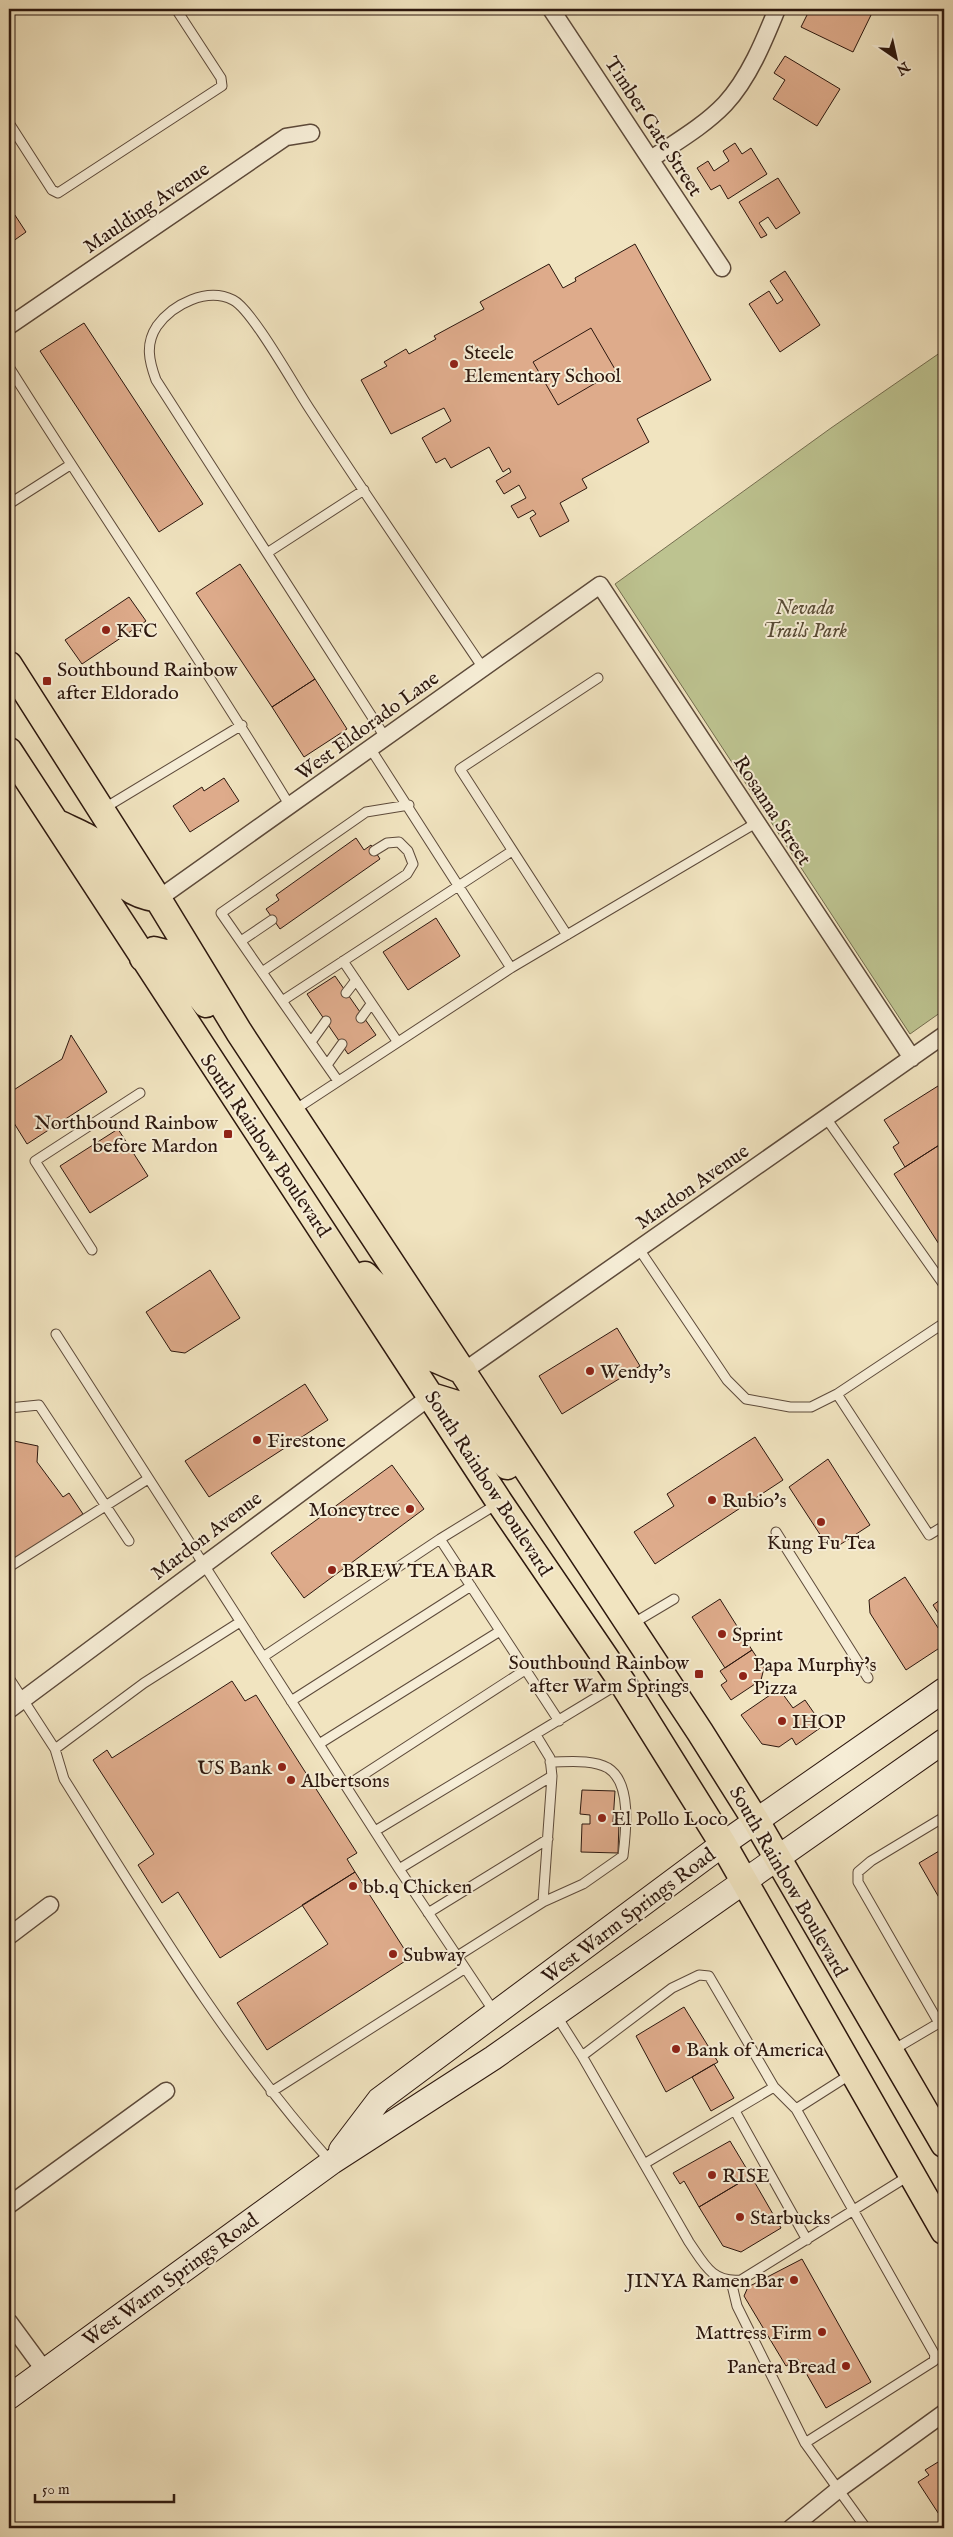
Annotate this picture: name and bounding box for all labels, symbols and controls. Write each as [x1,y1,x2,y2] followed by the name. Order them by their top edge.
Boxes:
[870,32,920,82] north arrow
[598,52,707,201] street label: Timber Gate Street
[893,57,914,79] text: N
[79,157,214,259] street label: Maulding Avenue
[464,341,622,389] place label: Steele Elementary School
[448,358,460,370] marker: Steele Elementary School
[763,596,847,644] park label: Nevada Trails Park
[116,619,157,644] place label: KFC
[100,624,112,636] marker: KFC
[57,658,238,706] place label: Southbound Rainbow after Eldorado
[292,666,444,786] street label: West Eldorado Lane
[41,675,53,687] marker: Southbound Rainbow after Eldorado
[727,751,816,870] street label: Rosanna Street
[194,1049,336,1243] street label: South Rainbow Boulevard
[34,1111,219,1159] place label: Northbound Rainbow before Mardon
[222,1128,234,1140] marker: Northbound Rainbow before Mardon
[631,1139,754,1235] street label: Mardon Avenue
[600,1360,671,1385] place label: Wendy's
[584,1365,596,1377] marker: Wendy's
[418,1386,557,1581] street label: South Rainbow Boulevard
[267,1429,346,1454] place label: Firestone
[251,1434,263,1446] marker: Firestone
[147,1486,267,1586] street label: Mardon Avenue
[722,1489,787,1514] place label: Rubio's
[706,1494,718,1506] marker: Rubio's
[308,1498,400,1523] place label: Moneytree
[404,1503,416,1515] marker: Moneytree
[815,1516,827,1528] marker: Kung Fu Tea
[767,1531,876,1556] place label: Kung Fu Tea
[342,1559,496,1584] place label: BREW TEA BAR
[326,1564,338,1576] marker: BREW TEA BAR
[732,1623,783,1648] place label: Sprint
[716,1628,728,1640] marker: Sprint
[509,1651,690,1699] place label: Southbound Rainbow after Warm Springs
[753,1653,877,1701] place label: Papa Murphy's Pizza
[693,1668,705,1680] marker: Southbound Rainbow after Warm Springs
[737,1670,749,1682] marker: Papa Murphy's Pizza
[792,1710,846,1735] place label: IHOP
[776,1715,788,1727] marker: IHOP
[197,1756,272,1781] place label: US Bank
[276,1761,288,1773] marker: US Bank
[300,1769,390,1794] place label: Albertsons
[285,1774,297,1786] marker: Albertsons
[723,1782,853,1982] street label: South Rainbow Boulevard
[612,1807,728,1832] place label: El Pollo Loco
[596,1812,608,1824] marker: El Pollo Loco
[537,1843,721,1990] street label: West Warm Springs Road
[363,1875,473,1900] place label: bb.q Chicken
[347,1880,359,1892] marker: bb.q Chicken
[403,1943,466,1968] place label: Subway
[387,1948,399,1960] marker: Subway
[686,2038,824,2063] place label: Bank of America
[670,2043,682,2055] marker: Bank of America
[722,2164,770,2189] place label: RISE
[706,2169,718,2181] marker: RISE
[750,2206,830,2231] place label: Starbucks
[78,2208,264,2352] street label: West Warm Springs Road
[734,2211,746,2223] marker: Starbucks
[624,2269,785,2294] place label: JINYA Ramen Bar
[788,2274,800,2286] marker: JINYA Ramen Bar
[695,2321,812,2346] place label: Mattress Firm
[816,2326,828,2338] marker: Mattress Firm
[727,2355,836,2380] place label: Panera Bread
[840,2360,852,2372] marker: Panera Bread
[35,2472,174,2504] scale bar
[42,2480,70,2499] text: 50 m

